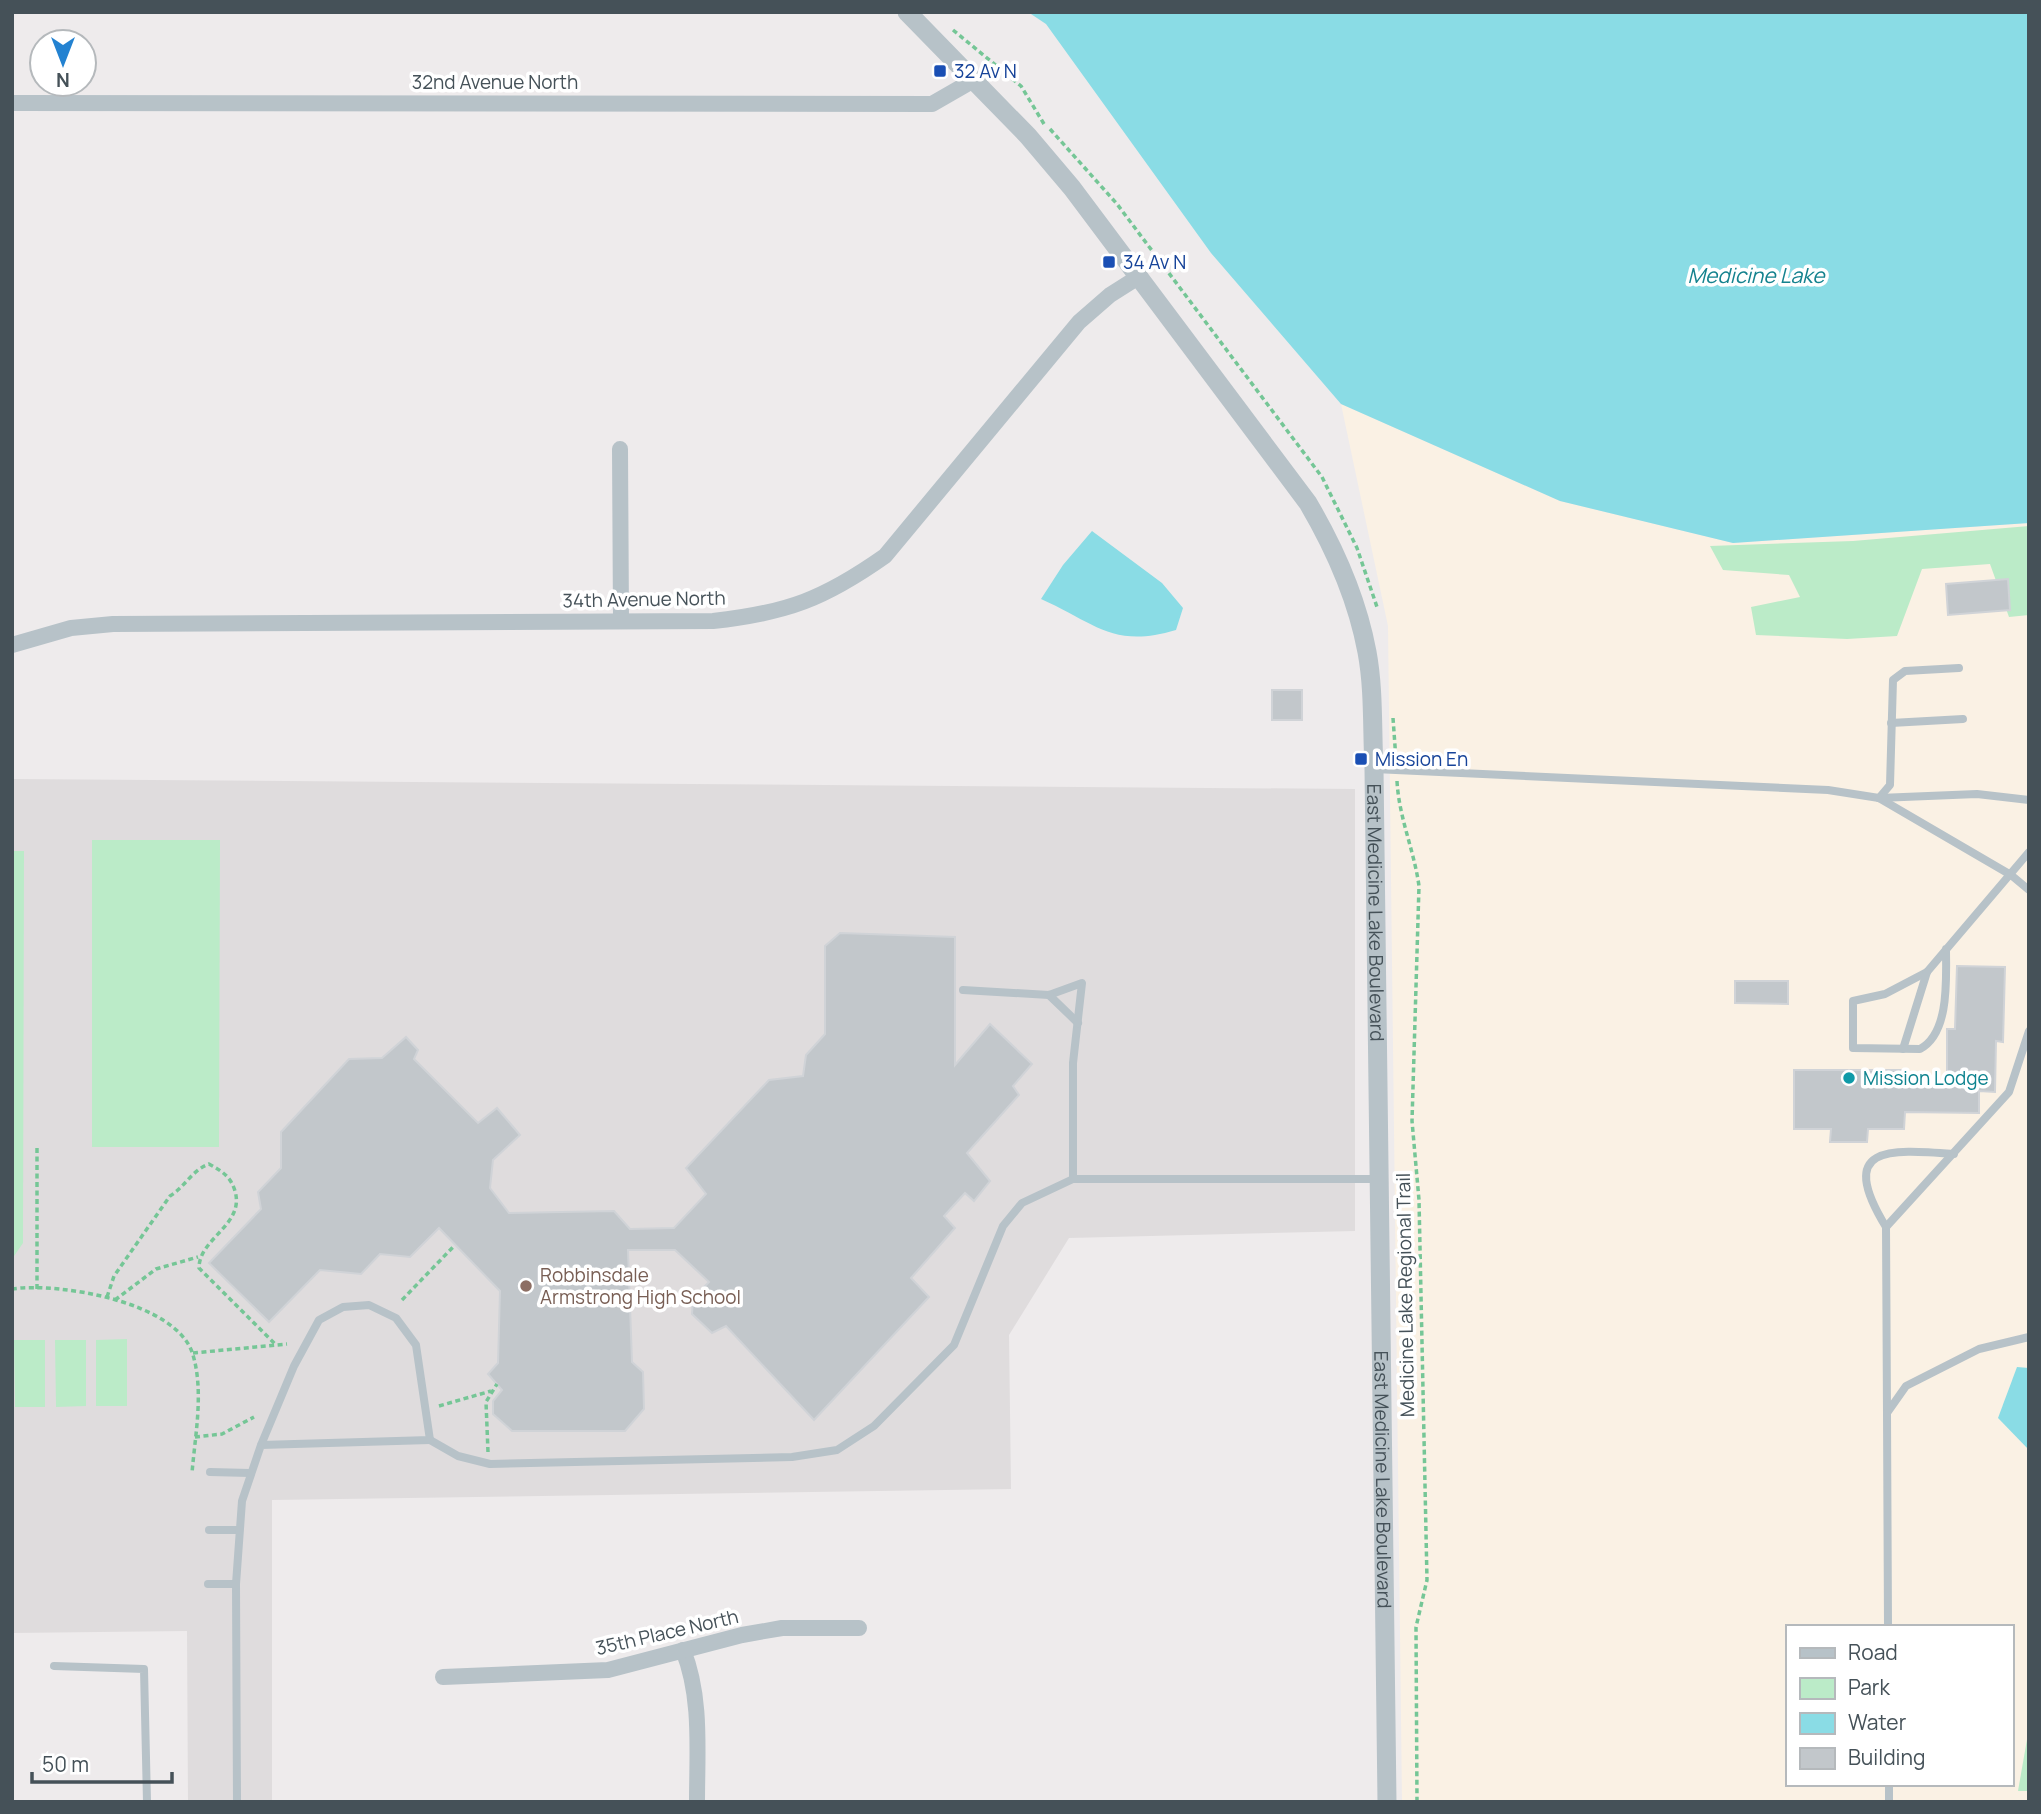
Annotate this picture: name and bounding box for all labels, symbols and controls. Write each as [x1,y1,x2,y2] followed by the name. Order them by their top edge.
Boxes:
[28,28,98,98] north arrow
[954,58,1017,84] place label: 32 Av N
[932,63,948,79] marker: 32 Av N
[56,67,70,93] text: N
[412,69,578,95] street label: 32nd Avenue North
[1123,249,1186,275] place label: 34 Av N
[1101,254,1117,270] marker: 34 Av N
[1687,261,1826,289] water label: Medicine Lake
[562,585,726,613] street label: 34th Avenue North
[1375,746,1468,772] place label: Mission En
[1353,751,1369,767] marker: Mission En
[1361,784,1390,1042] street label: East Medicine Lake Boulevard
[1863,1065,1989,1091] place label: Mission Lodge
[1841,1070,1857,1086] marker: Mission Lodge
[1390,1173,1420,1417] street label: Medicine Lake Regional Trail
[540,1262,741,1310] place label: Robbinsdale Armstrong High School
[518,1278,534,1294] marker: Robbinsdale Armstrong High School
[1368,1351,1398,1609] street label: East Medicine Lake Boulevard
[593,1603,741,1661] street label: 35th Place North
[1786,1625,2013,1786] legend
[1848,1638,1898,1666] text: Road
[1848,1673,1890,1701] text: Park
[1848,1708,1907,1736] text: Water
[32,1741,172,1785] scale bar
[1848,1743,1925,1771] text: Building
[42,1750,89,1778] text: 50 m

